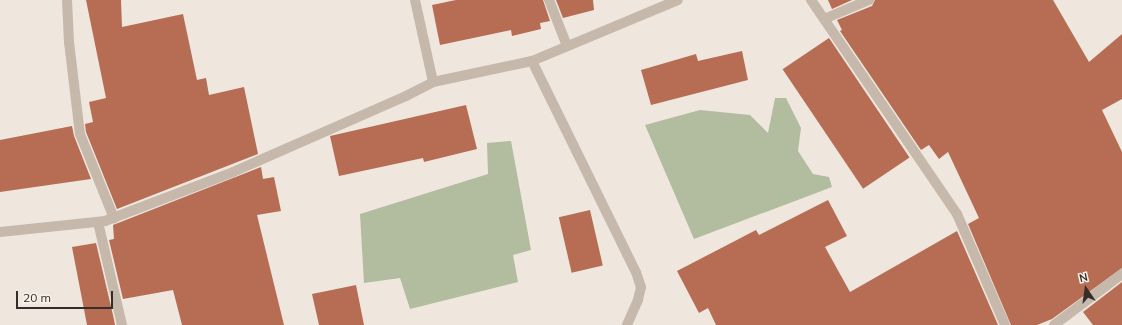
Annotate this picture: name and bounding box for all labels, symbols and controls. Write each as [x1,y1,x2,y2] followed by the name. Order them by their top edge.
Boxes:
[1066,269,1106,309] north arrow
[1078,270,1089,285] text: N
[18,283,115,309] scale bar
[23,290,51,305] text: 20 m

